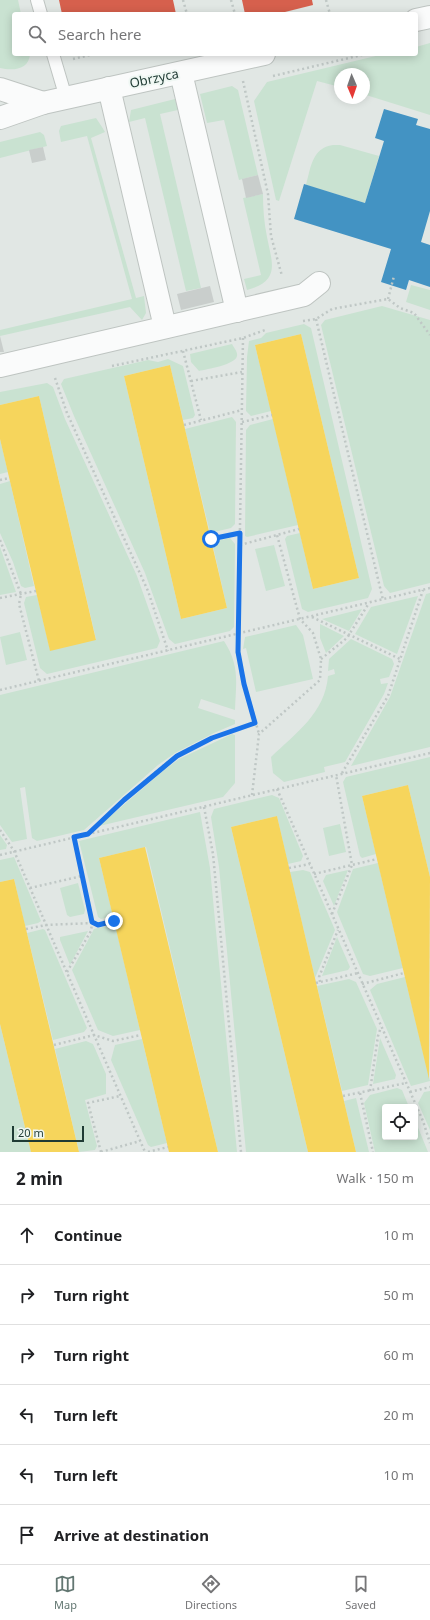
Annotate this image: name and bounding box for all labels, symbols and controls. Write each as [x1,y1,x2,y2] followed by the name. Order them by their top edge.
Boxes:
[12,12,418,56] search box
[26,23,48,45] icon: search
[58,24,141,44] text: Search here
[128,64,180,92] street label: Obrzyca
[334,68,370,104] north arrow
[202,530,220,548] route start
[105,912,123,930] route end
[382,1104,418,1140] map controls
[382,1104,418,1140] button: locate
[12,1124,84,1143] scale bar
[18,1125,44,1140] text: 20 m
[16,1167,63,1190] text: 2 min
[336,1169,414,1187] text: Walk · 150 m
[16,1224,38,1246] icon: ahead
[54,1225,122,1245] text: Continue
[384,1226,414,1244] text: 10 m
[16,1284,38,1306] icon: right
[54,1285,129,1305] text: Turn right
[384,1286,414,1304] text: 50 m
[16,1344,38,1366] icon: right
[54,1345,129,1365] text: Turn right
[384,1346,414,1364] text: 60 m
[16,1404,38,1426] icon: left
[54,1405,118,1425] text: Turn left
[384,1406,414,1424] text: 20 m
[16,1464,38,1486] icon: left
[54,1465,118,1485] text: Turn left
[384,1466,414,1484] text: 10 m
[16,1524,38,1546] icon: arrive
[54,1525,209,1545] text: Arrive at destination
[54,1573,77,1612] tab: Map
[185,1573,237,1612] tab: Directions
[345,1573,376,1612] tab: Saved

